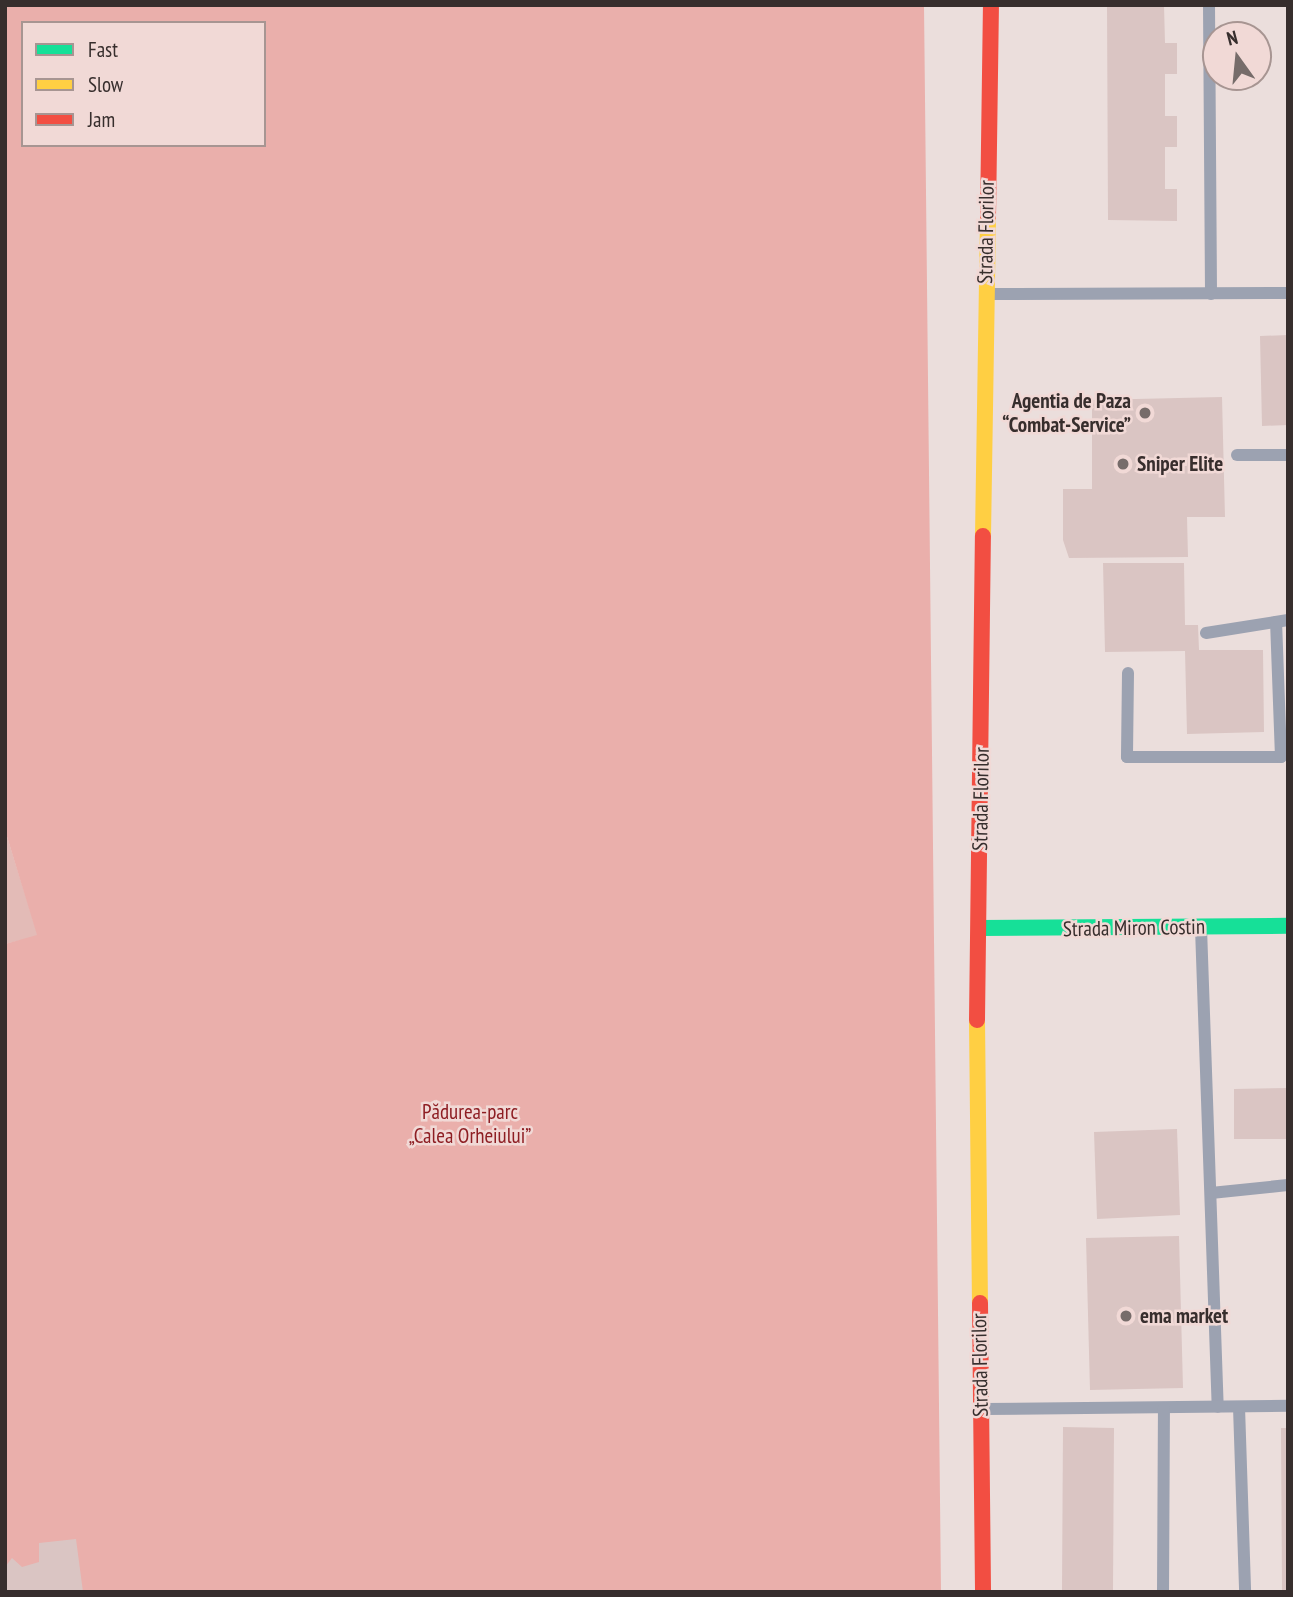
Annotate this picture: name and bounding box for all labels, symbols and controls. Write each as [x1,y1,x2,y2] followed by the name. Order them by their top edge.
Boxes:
[21,21,266,147] legend
[1202,21,1272,91] north arrow
[1224,25,1240,51] text: N
[88,36,118,63] text: Fast
[88,71,123,98] text: Slow
[88,106,115,133] text: Jam
[972,180,1000,284] street label: Strada Florilor
[1002,388,1131,438] place label: Agentia de Paza “Combat-Service”
[1137,405,1153,421] marker: Agentia de Paza “Combat-Service”
[1137,451,1223,477] place label: Sniper Elite
[1115,456,1131,472] marker: Sniper Elite
[967,747,995,851] street label: Strada Florilor
[1063,914,1205,942] street label: Strada Miron Costin
[409,1099,531,1149] park label: Pădurea-parc „Calea Orheiului”
[1140,1303,1228,1329] place label: ema market
[1118,1308,1134,1324] marker: ema market
[966,1313,994,1417] street label: Strada Florilor

